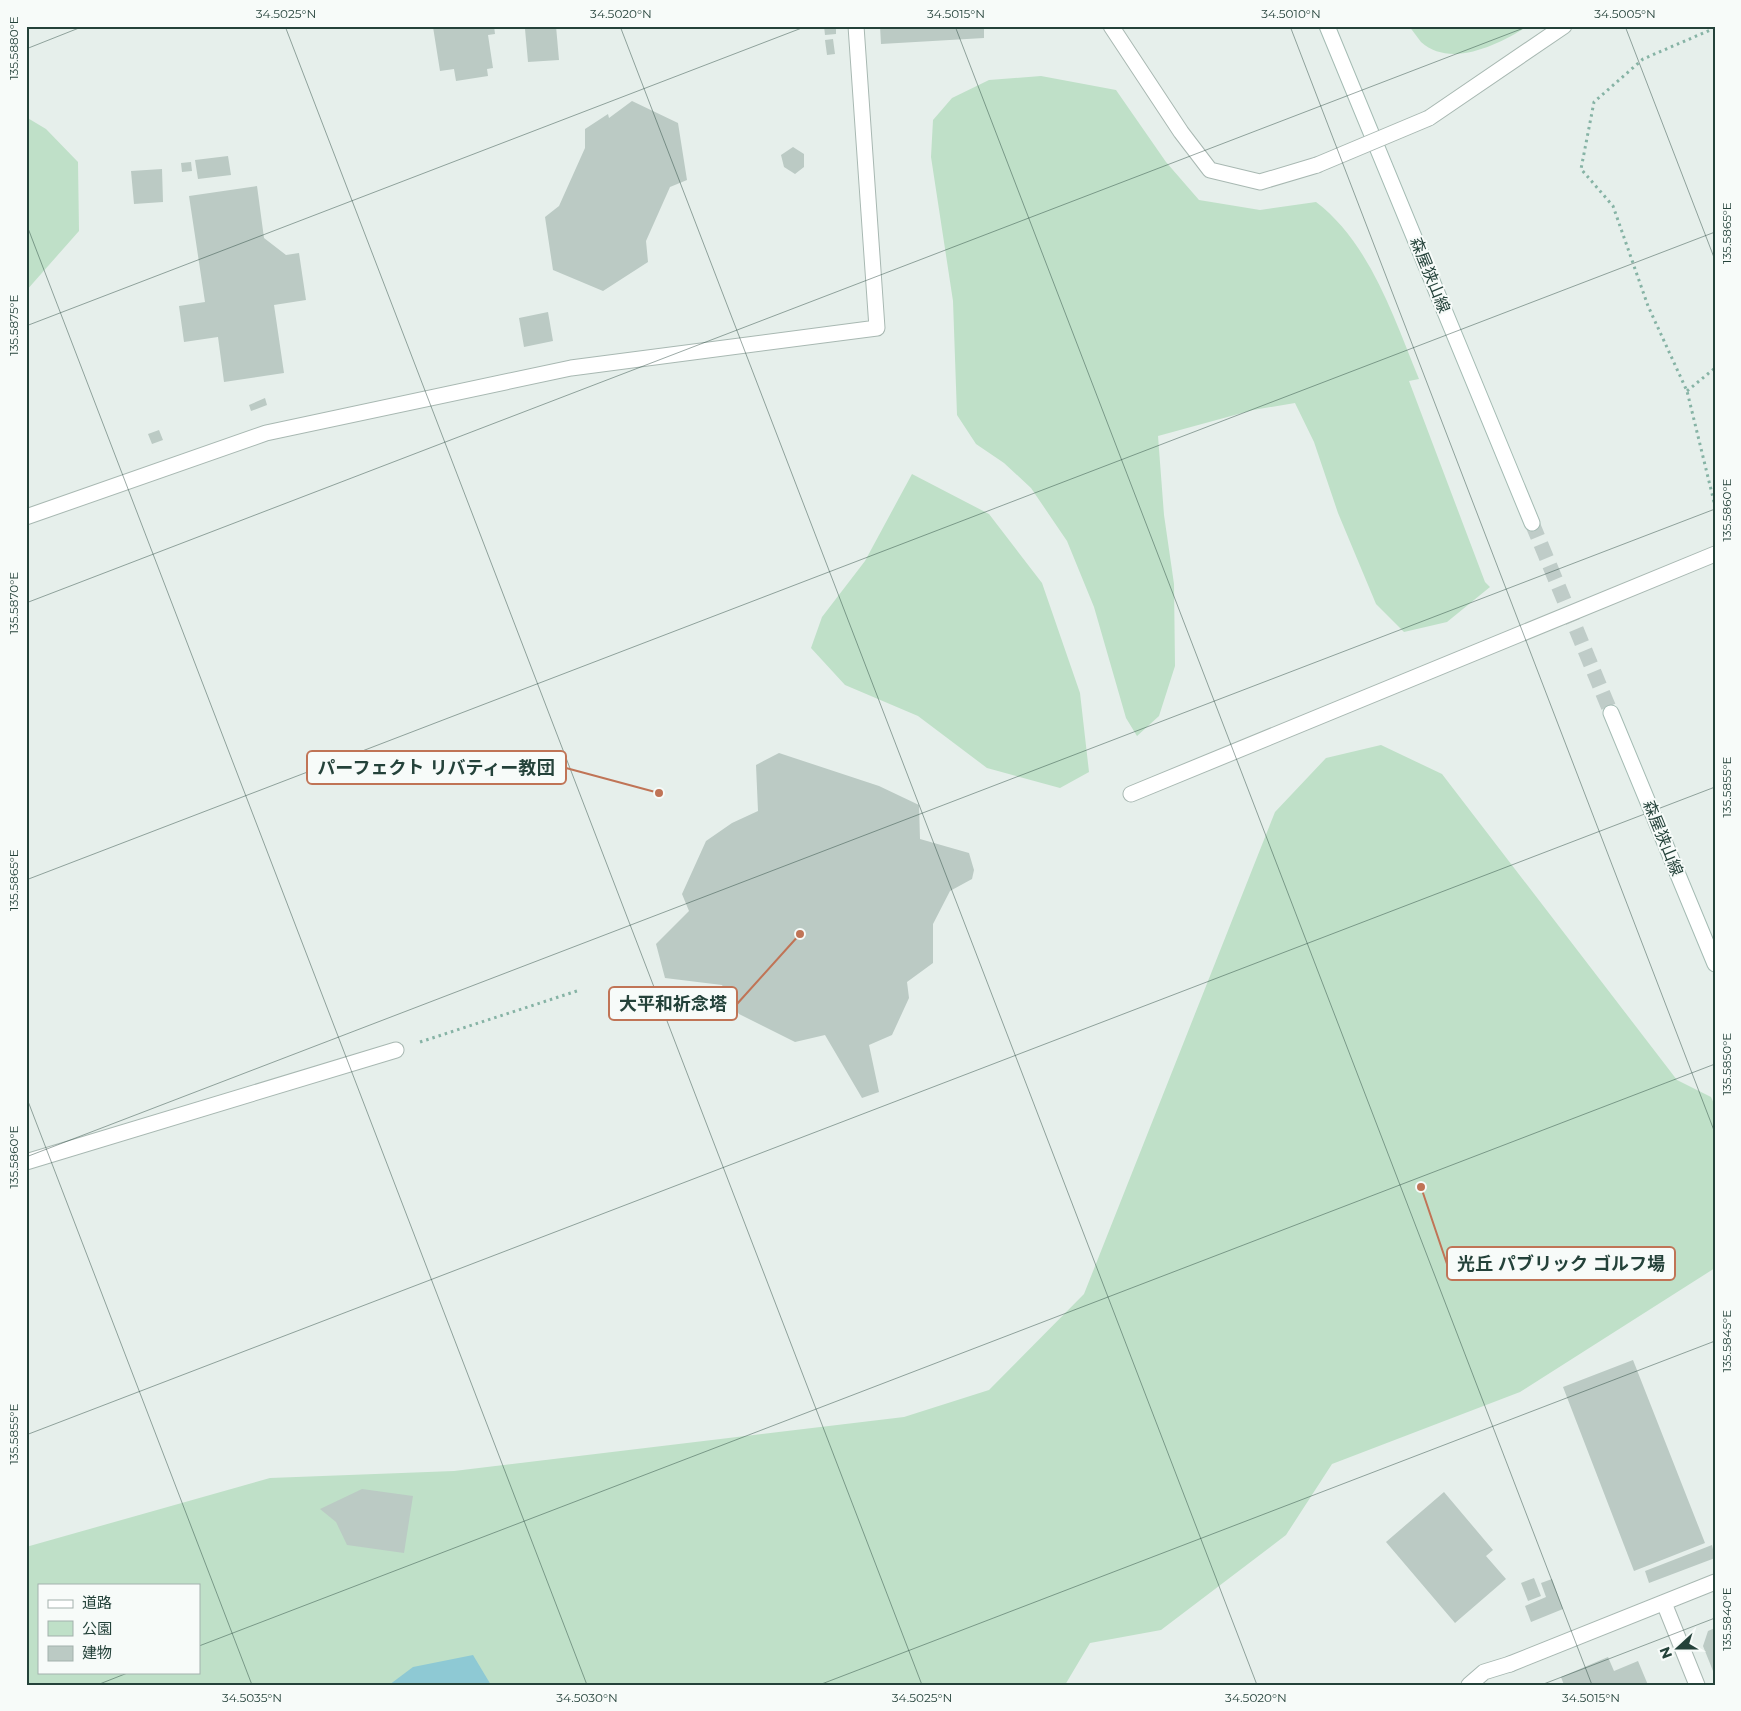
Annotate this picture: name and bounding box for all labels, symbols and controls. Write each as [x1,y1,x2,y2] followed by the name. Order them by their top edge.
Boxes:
[256,6,316,21] text: 34.5025°N
[590,6,652,21] text: 34.5020°N
[927,6,985,21] text: 34.5015°N
[1261,6,1321,21] text: 34.5010°N
[1594,6,1656,21] text: 34.5005°N
[6,16,21,80] text: 135.5880°E
[1719,202,1734,264] text: 135.5865°E
[1406,234,1454,316] street label: 森屋狭山線
[6,294,21,356] text: 135.5875°E
[1719,478,1734,542] text: 135.5860°E
[6,572,21,634] text: 135.5870°E
[307,751,566,784] callout: パーフェクト リバティー教団
[1719,756,1734,818] text: 135.5855°E
[318,757,554,779] text: パーフェクト リバティー教団
[1639,797,1687,879] street label: 森屋狭山線
[6,849,21,911] text: 135.5865°E
[609,987,737,1020] callout: 大平和祈念塔
[619,993,727,1015] text: 大平和祈念塔
[1719,1033,1734,1095] text: 135.5850°E
[6,1125,21,1189] text: 135.5860°E
[1447,1247,1675,1280] callout: 光丘 パブリック ゴルフ場
[1457,1253,1665,1275] text: 光丘 パブリック ゴルフ場
[1719,1310,1734,1372] text: 135.5845°E
[6,1403,21,1465] text: 135.5855°E
[38,1584,200,1674] legend
[1719,1587,1734,1651] text: 135.5840°E
[82,1593,112,1612] text: 道路
[82,1619,112,1638] text: 公園
[1654,1624,1704,1674] north arrow
[82,1643,112,1662] text: 建物
[1655,1644,1676,1661] text: N
[222,1690,282,1705] text: 34.5035°N
[556,1690,618,1705] text: 34.5030°N
[892,1690,952,1705] text: 34.5025°N
[1225,1690,1287,1705] text: 34.5020°N
[1562,1690,1620,1705] text: 34.5015°N

